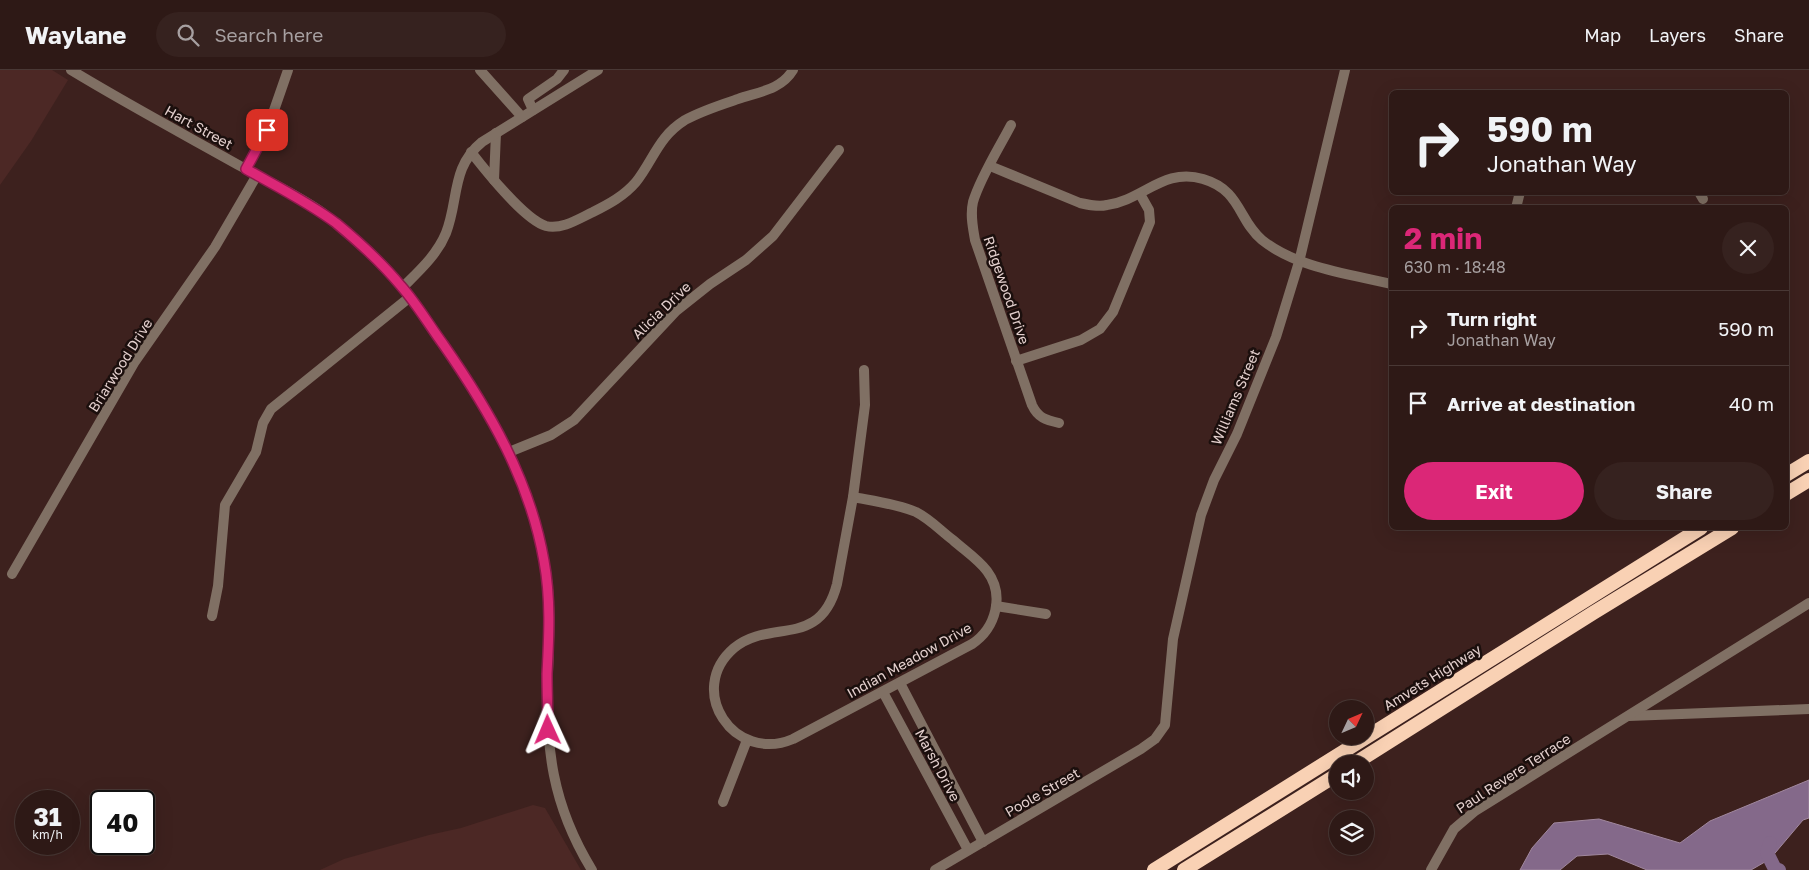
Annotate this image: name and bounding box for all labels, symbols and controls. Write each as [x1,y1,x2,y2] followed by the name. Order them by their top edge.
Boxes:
[156,12,506,57] search box
[25,20,126,49] text: Waylane
[174,21,202,49] icon: search
[214,23,323,46] text: Search here
[1584,24,1621,46] text: Map
[1649,24,1706,46] text: Layers
[1734,24,1784,46] text: Share
[162,101,236,153] street label: Hart Street
[1487,108,1593,150] text: 590 m
[246,109,288,151] pin
[1404,110,1469,175] icon: right
[253,116,281,144] icon: arrive
[1487,150,1637,177] text: Jonathan Way
[1404,220,1482,256] text: 2 min
[1722,222,1774,274] button: close
[981,234,1033,346] street label: Ridgewood Drive
[1404,257,1506,277] text: 630 m · 18:48
[628,278,694,342] street label: Alicia Drive
[1447,307,1537,330] text: Turn right
[1404,314,1432,342] icon: right
[84,315,156,415] street label: Briarwood Drive
[1718,317,1774,340] text: 590 m
[1447,330,1556,350] text: Jonathan Way
[1207,346,1263,448] street label: Williams Street
[1404,389,1432,417] icon: arrive
[1447,392,1635,415] text: Arrive at destination
[1729,392,1774,415] text: 40 m
[1404,462,1584,520] button: Exit
[1594,462,1774,520] button: Share
[844,619,974,701] street label: Indian Meadow Drive
[1380,640,1484,714] street label: Amvets Highway
[1329,700,1374,745] north arrow
[1329,700,1374,855] map controls
[521,703,573,755] position arrow
[912,726,964,804] street label: Marsh Drive
[1453,730,1573,816] street label: Paul Revere Terrace
[1329,755,1374,800] button: sound
[1002,764,1082,820] street label: Poole Street
[90,790,155,855] speed limit sign: 40
[33,801,62,832] text: 31
[1329,810,1374,855] button: layers
[32,827,63,842] text: km/h

